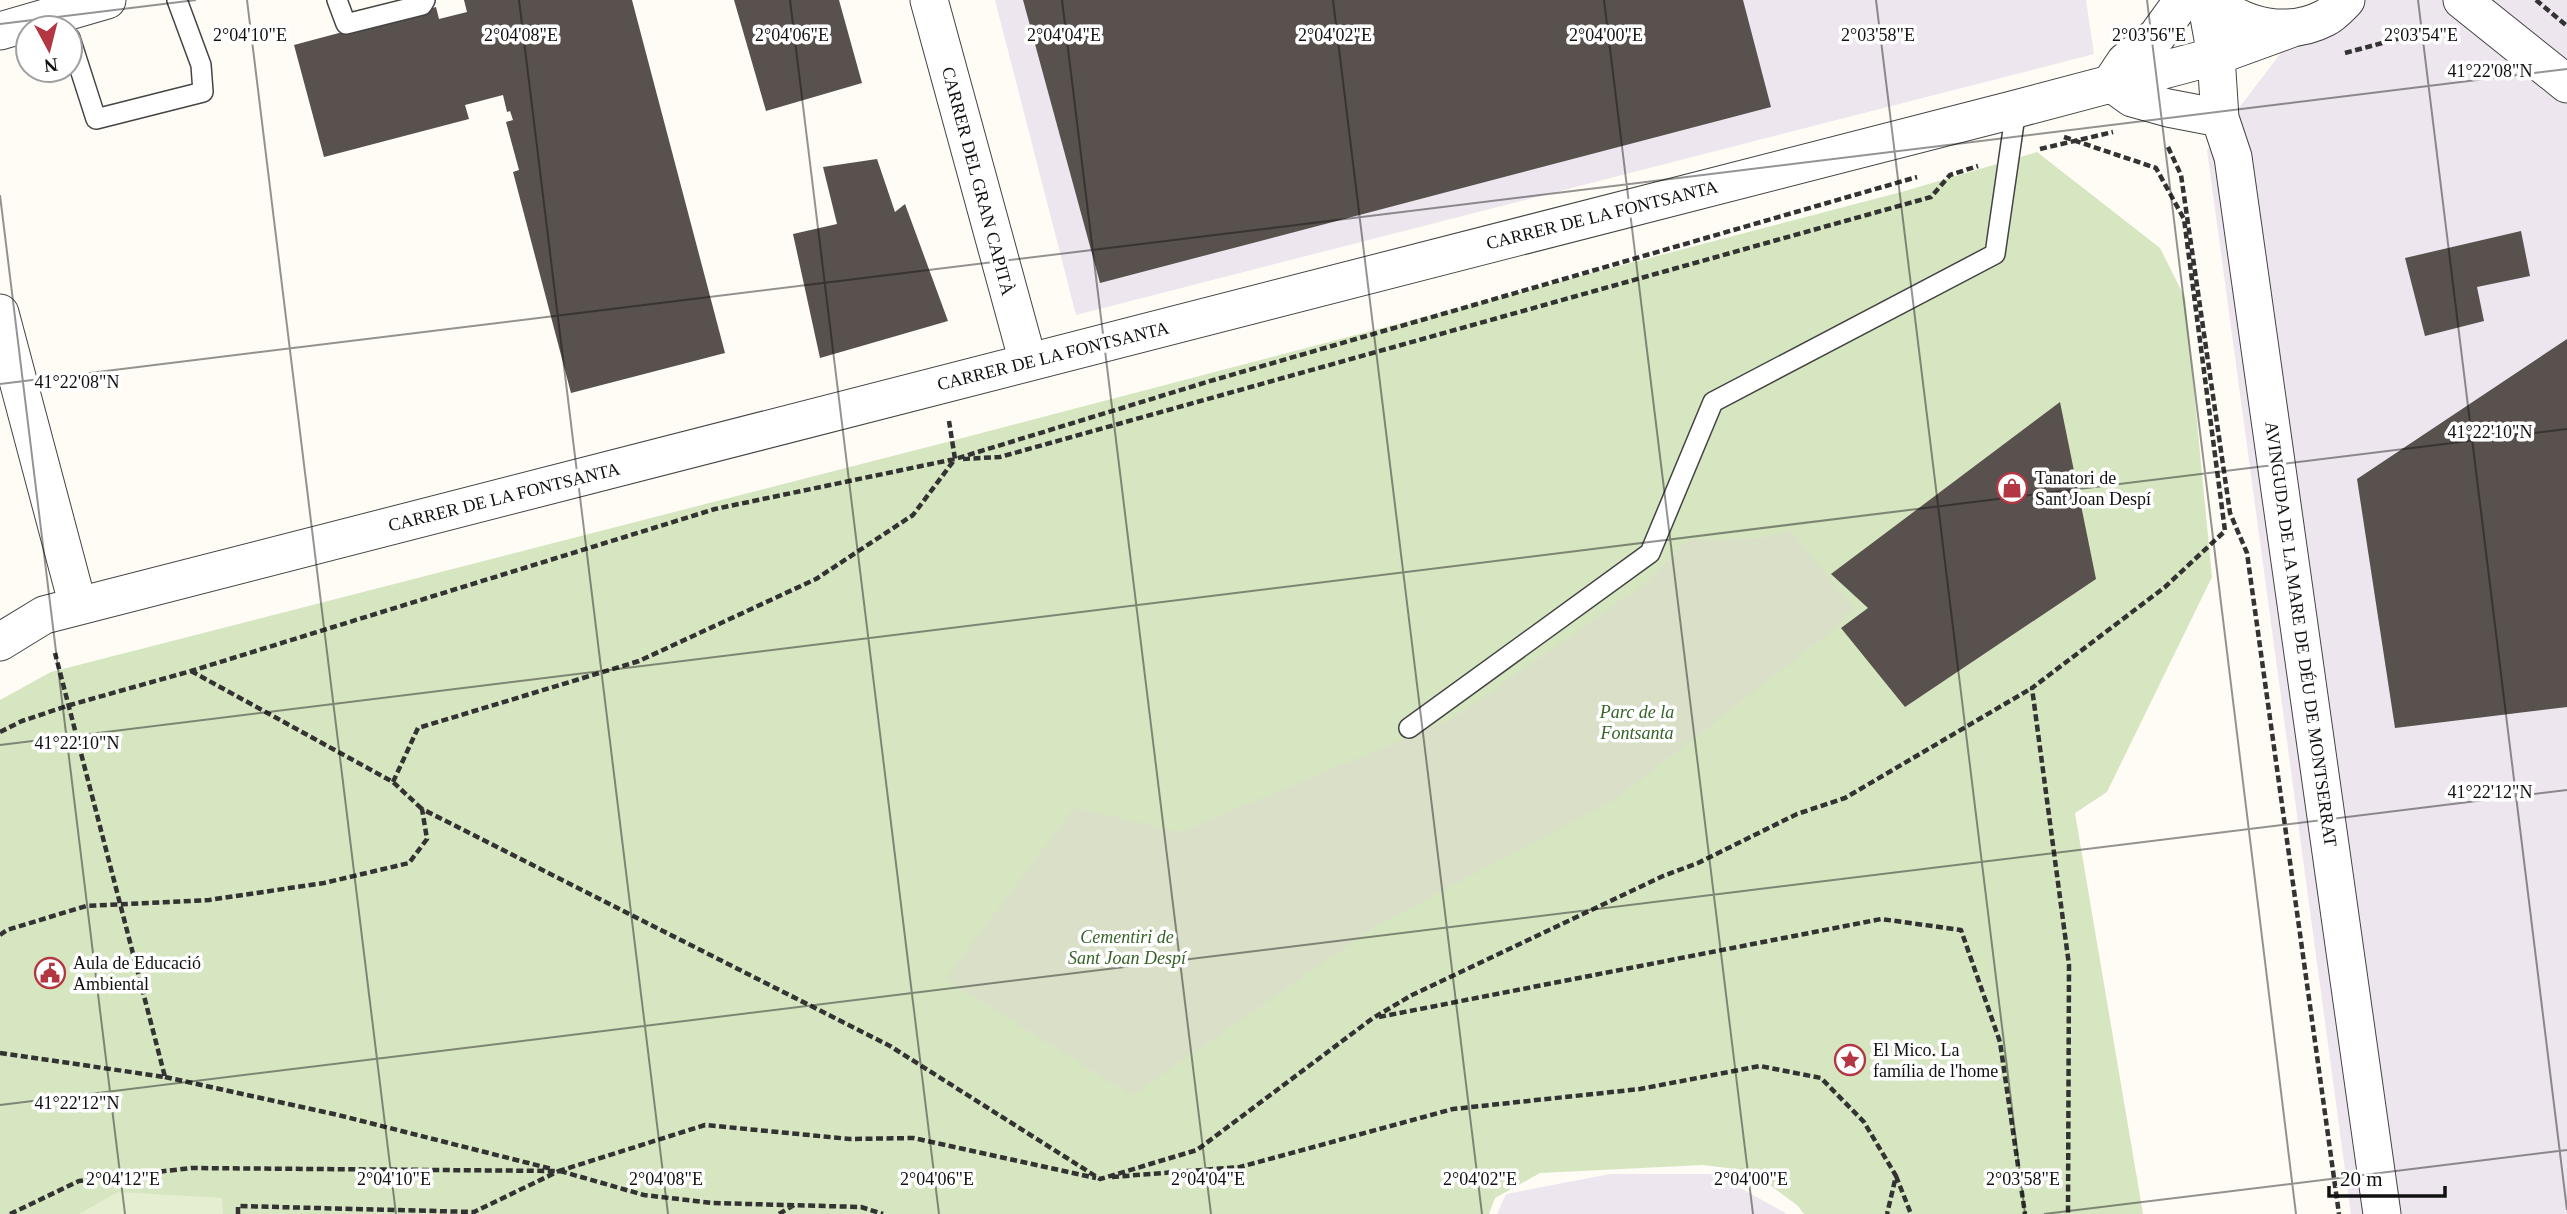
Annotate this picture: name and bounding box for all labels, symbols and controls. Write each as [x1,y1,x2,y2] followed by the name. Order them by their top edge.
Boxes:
[14,14,84,84] north arrow
[213,25,287,45] text: 2°04'10"E
[484,25,558,45] text: 2°04'08"E
[755,25,829,45] text: 2°04'06"E
[1027,25,1101,45] text: 2°04'04"E
[1298,25,1372,45] text: 2°04'02"E
[1569,25,1643,45] text: 2°04'00"E
[1841,25,1915,45] text: 2°03'58"E
[2112,25,2186,45] text: 2°03'56"E
[2384,25,2458,45] text: 2°03'54"E
[43,54,59,77] text: N
[2448,61,2532,81] text: 41°22'08"N
[938,64,1019,297] street label: CARRER DEL GRAN CAPITÀ
[1484,176,1720,254] street label: CARRER DE LA FONTSANTA
[935,317,1171,395] street label: CARRER DE LA FONTSANTA
[35,372,119,392] text: 41°22'08"N
[2261,420,2342,848] street label: AVINGUDA DE LA MARE DE DÉU DE MONTSERRAT
[2448,422,2532,442] text: 41°22'10"N
[386,458,622,536] street label: CARRER DE LA FONTSANTA
[2035,468,2151,509] place label: Tanatori de Sant Joan Despí
[1995,471,2029,505] shop icon: Tanatori de Sant Joan Despí
[1599,702,1674,743] park label: Parc de la Fontsanta
[35,733,119,753] text: 41°22'10"N
[2448,782,2532,802] text: 41°22'12"N
[1068,927,1188,968] park label: Cementiri de Sant Joan Despí
[73,953,201,994] place label: Aula de Educació Ambiental
[33,956,67,990] public building icon: Aula de Educació Ambiental
[1873,1040,1998,1081] place label: El Mico. La família de l'home
[1833,1043,1867,1077] place icon: El Mico. La família de l'home
[35,1093,119,1113] text: 41°22'12"N
[2329,1154,2444,1198] scale bar
[2340,1167,2383,1191] text: 20 m
[86,1169,160,1189] text: 2°04'12"E
[357,1169,431,1189] text: 2°04'10"E
[629,1169,703,1189] text: 2°04'08"E
[900,1169,974,1189] text: 2°04'06"E
[1171,1169,1245,1189] text: 2°04'04"E
[1443,1169,1517,1189] text: 2°04'02"E
[1714,1169,1788,1189] text: 2°04'00"E
[1986,1169,2060,1189] text: 2°03'58"E

